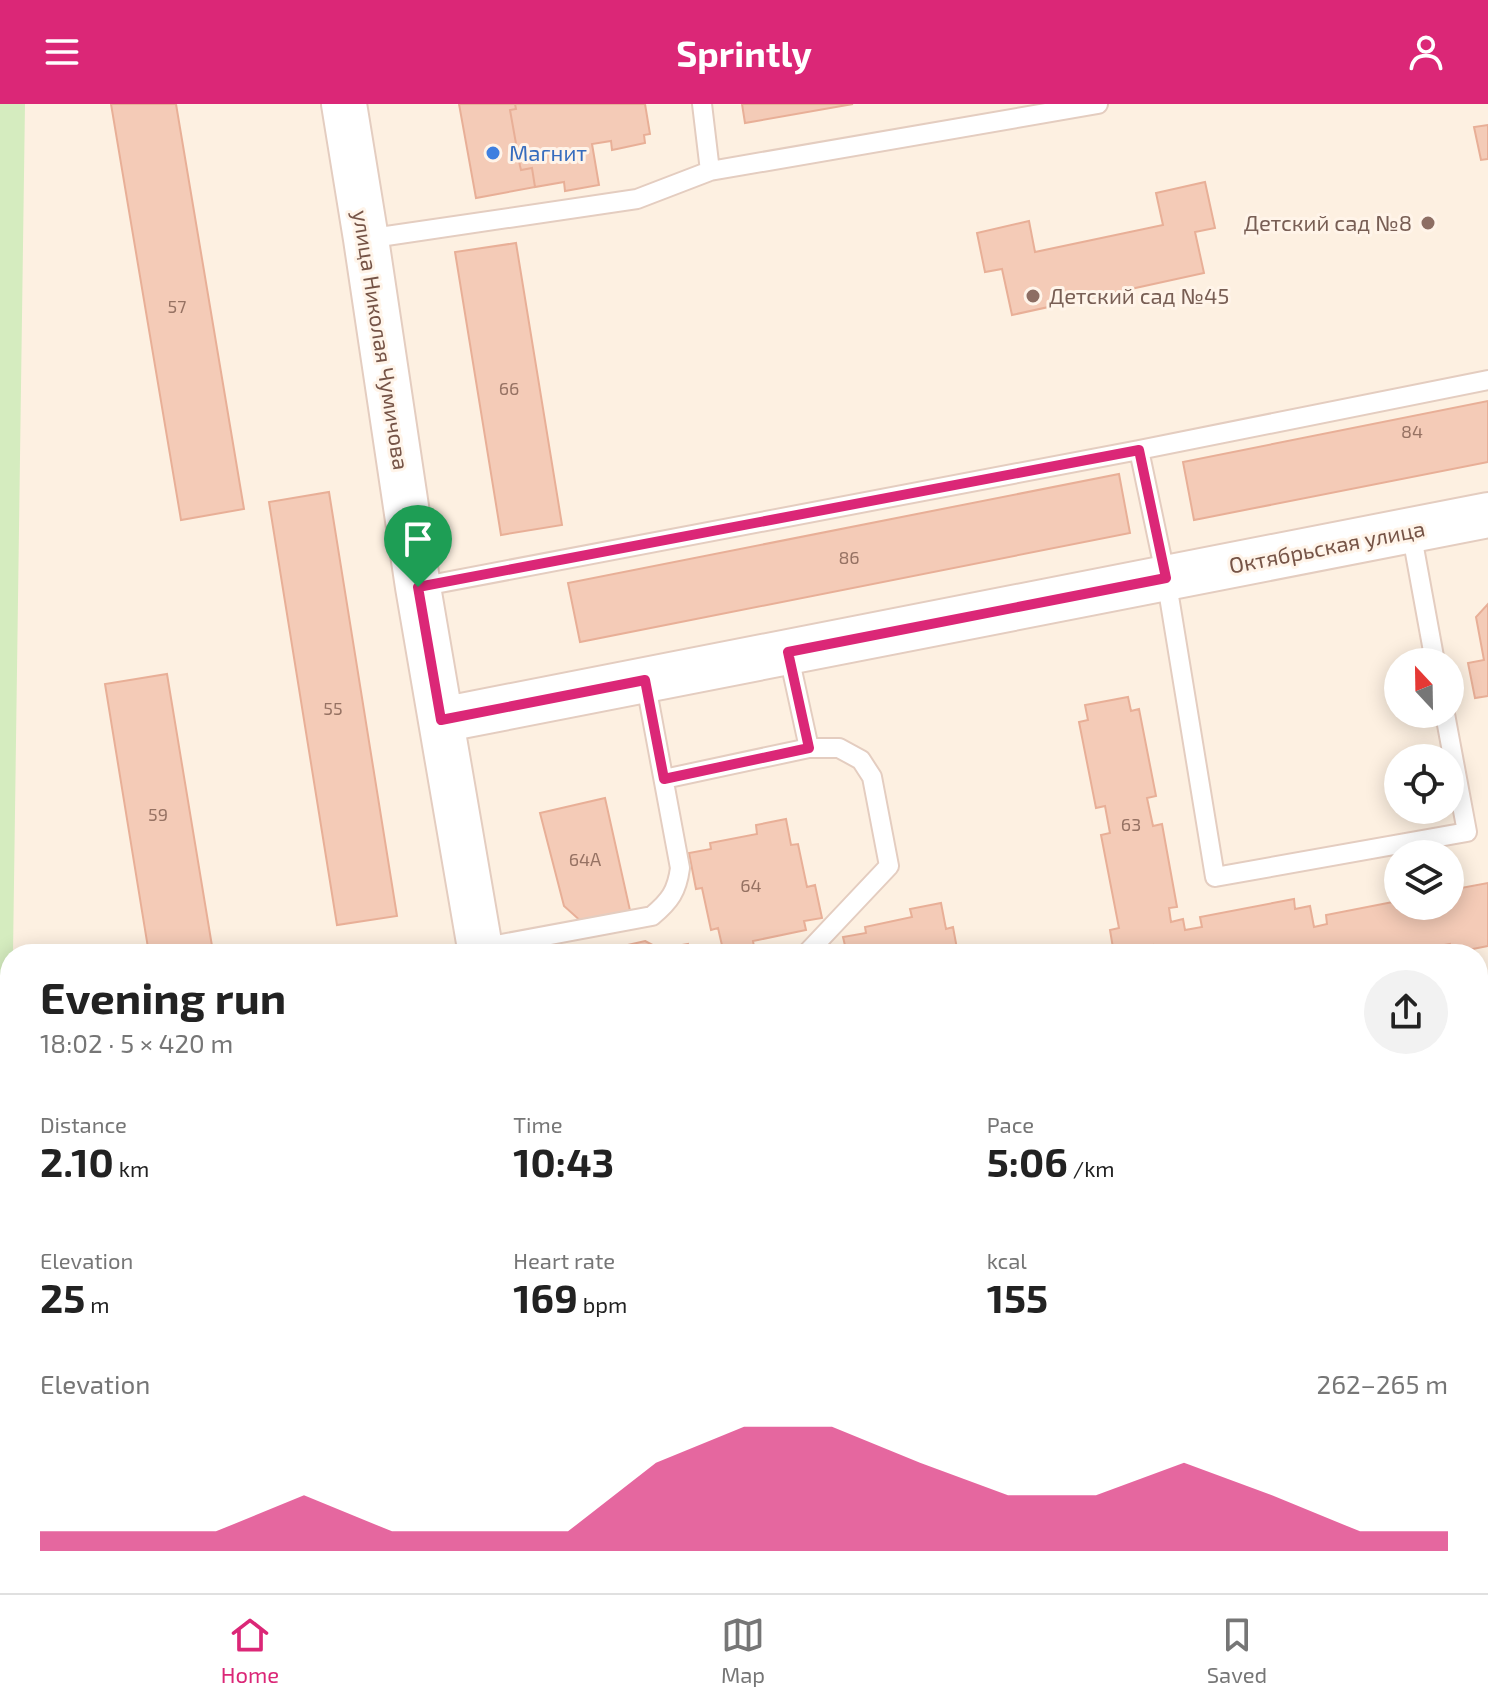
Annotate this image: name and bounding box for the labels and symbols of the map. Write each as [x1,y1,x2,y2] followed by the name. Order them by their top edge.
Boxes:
[509,139,587,165] place label: Магнит
[484,144,502,162] marker: Магнит
[348,208,415,472] street label: улица Николая Чумичова
[1244,209,1412,235] place label: Детский сад №8
[1419,214,1437,232] marker: Детский сад №8
[1049,282,1229,308] place label: Детский сад №45
[1024,287,1042,305] marker: Детский сад №45
[168,295,186,317] house number: 57
[499,377,519,399] house number: 66
[1401,420,1423,442] house number: 84
[384,505,452,587] pin
[1227,514,1427,579] street label: Октябрьская улица
[838,546,860,568] house number: 86
[1384,648,1464,728] north arrow
[323,697,343,719] house number: 55
[148,803,168,825] house number: 59
[1121,813,1141,835] house number: 63
[569,848,602,870] house number: 64А
[740,874,762,896] house number: 64

